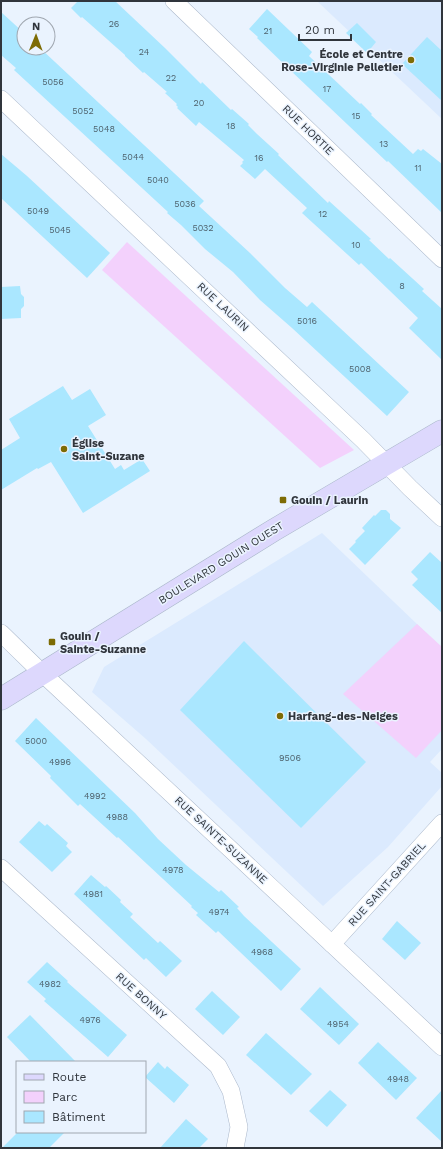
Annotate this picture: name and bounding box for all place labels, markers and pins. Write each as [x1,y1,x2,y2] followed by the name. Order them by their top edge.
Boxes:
[281,48,403,74] place label: École et Centre Rose-Virginie Pelletier
[406,55,416,65] marker: École et Centre Rose-Virginie Pelletier
[72,437,145,463] place label: Église Saint-Suzane
[59,444,69,454] marker: Église Saint-Suzane
[291,494,369,507] place label: Gouin / Laurin
[278,495,288,505] marker: Gouin / Laurin
[60,630,146,656] place label: Gouin / Sainte-Suzanne
[47,637,57,647] marker: Gouin / Sainte-Suzanne
[288,710,398,723] place label: Harfang-des-Neiges
[275,711,285,721] marker: Harfang-des-Neiges

